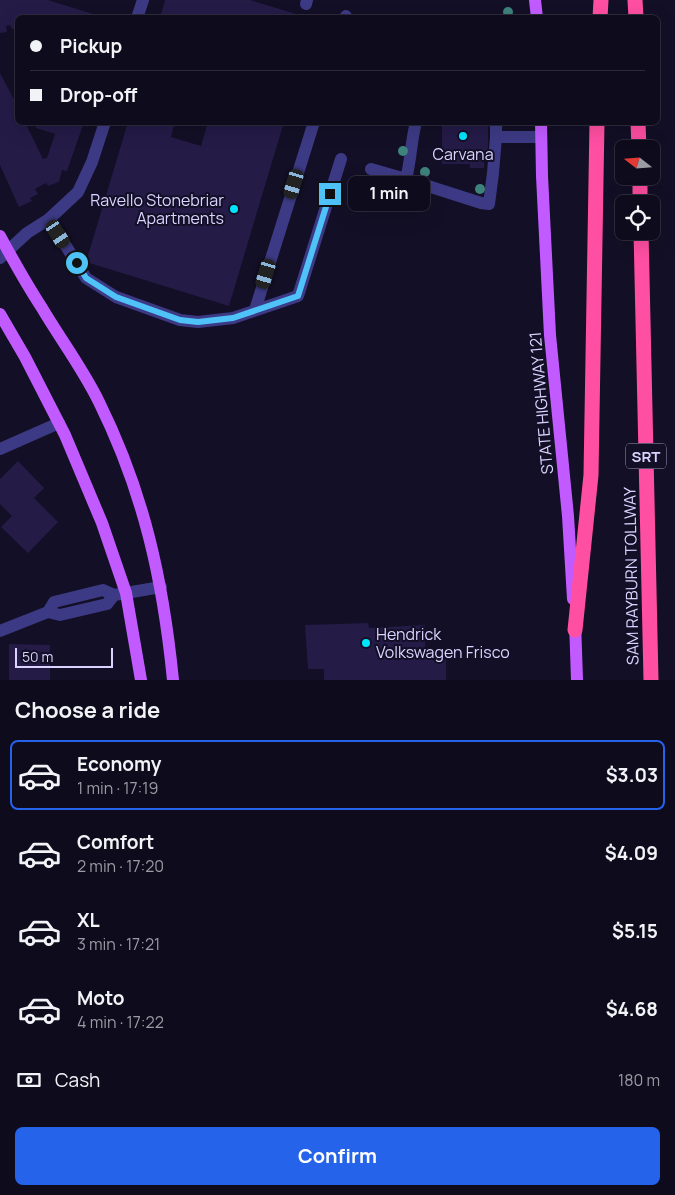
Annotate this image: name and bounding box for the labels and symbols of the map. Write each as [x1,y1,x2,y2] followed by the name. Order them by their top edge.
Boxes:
[457,130,469,142] marker: Carvana
[615,140,660,185] north arrow
[432,143,494,165] place label: Carvana
[282,167,305,201] car
[348,176,430,212] callout: 1 min
[319,183,341,205] route end
[90,189,224,229] place label: Ravello Stonebriar Apartments
[228,203,240,215] marker: Ravello Stonebriar Apartments
[43,217,72,251] car
[66,252,88,274] route start
[254,257,277,291] car
[524,331,558,475] street label: STATE HIGHWAY 121
[626,444,666,468] road number: SRT
[618,487,644,665] street label: SAM RAYBURN TOLLWAY
[376,623,510,663] place label: Hendrick Volkswagen Frisco
[360,637,372,649] marker: Hendrick Volkswagen Frisco
[15,645,112,668] scale bar

